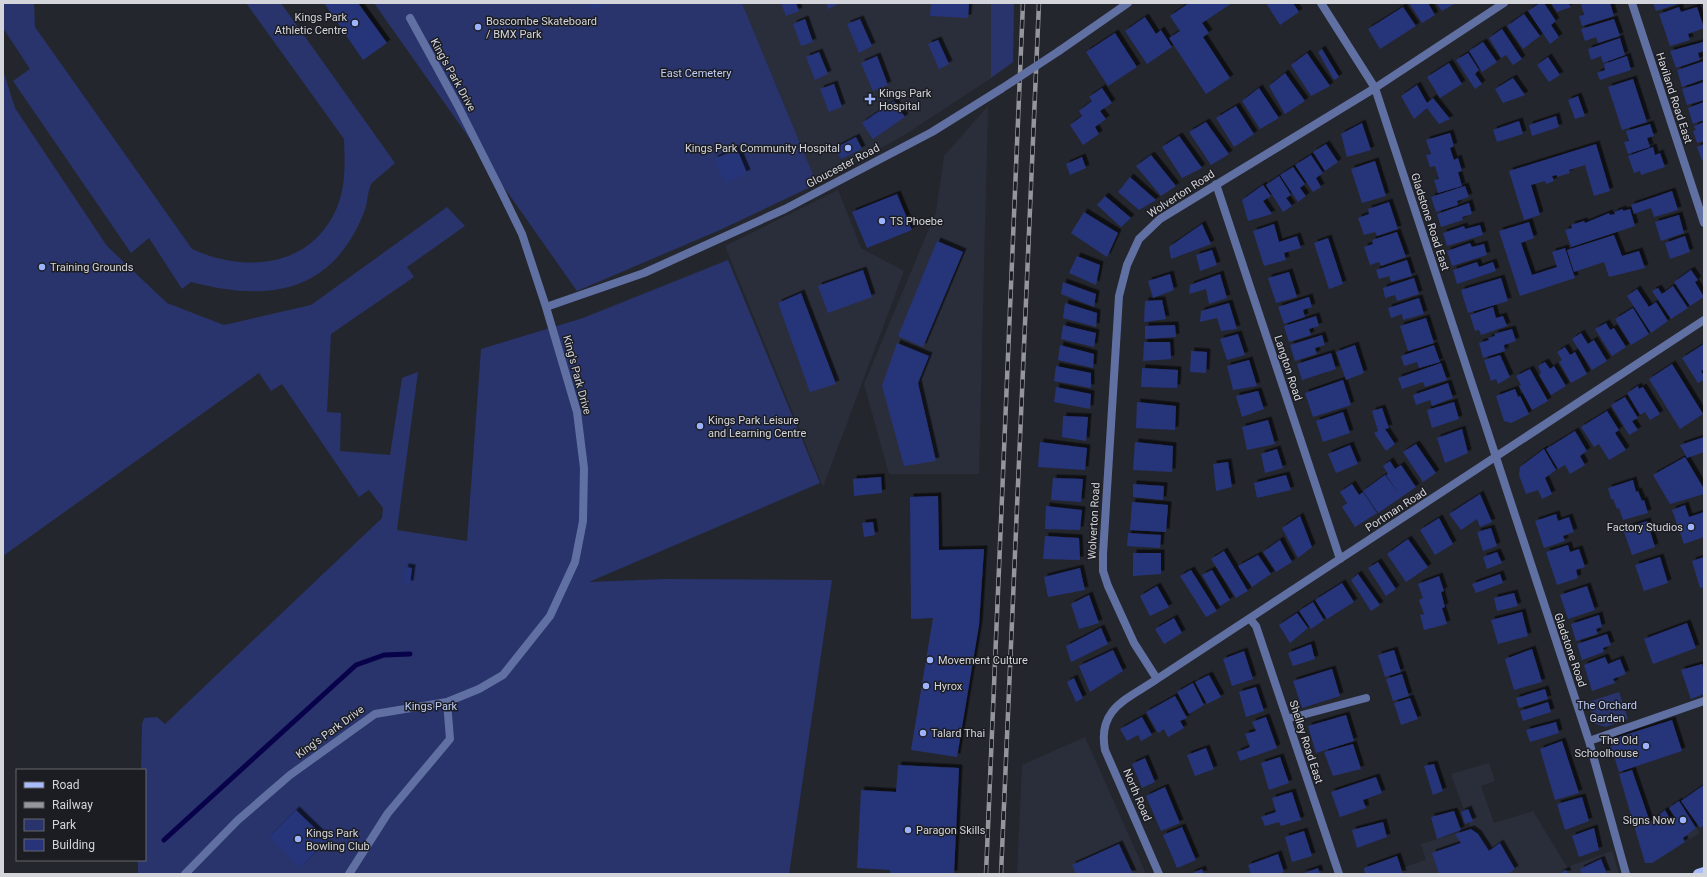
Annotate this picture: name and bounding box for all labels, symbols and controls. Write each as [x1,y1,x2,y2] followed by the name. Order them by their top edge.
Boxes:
[275,11,347,37] place label: Kings Park Athletic Centre
[486,15,597,41] place label: Boscombe Skateboard / BMX Park
[350,18,360,28] marker: Kings Park Athletic Centre
[473,22,483,32] marker: Boscombe Skateboard / BMX Park
[428,36,478,114] street label: King's Park Drive
[1653,51,1695,146] street label: Haviland Road East
[660,67,732,80] park label: East Cemetery
[879,87,932,113] place label: Kings Park Hospital
[864,93,876,105] marker: Kings Park Hospital
[804,141,882,191] street label: Gloucester Road
[685,142,840,155] place label: Kings Park Community Hospital
[843,143,853,153] marker: Kings Park Community Hospital
[1145,167,1217,221] street label: Wolverton Road
[1408,172,1452,273] street label: Gladstone Road East
[890,215,943,228] place label: TS Phoebe
[877,216,887,226] marker: TS Phoebe
[50,261,134,274] place label: Training Grounds
[37,262,47,272] marker: Training Grounds
[560,334,594,416] street label: King's Park Drive
[1271,334,1305,402] street label: Langton Road
[708,414,806,440] place label: Kings Park Leisure and Learning Centre
[695,421,705,431] marker: Kings Park Leisure and Learning Centre
[1085,482,1103,560] street label: Wolverton Road
[1363,485,1429,535] street label: Portman Road
[1607,521,1683,534] place label: Factory Studios
[1686,522,1696,532] marker: Factory Studios
[1551,611,1589,689] street label: Gladstone Road
[938,654,1028,667] place label: Movement Culture
[925,655,935,665] marker: Movement Culture
[934,680,963,693] place label: Hyrox
[921,681,931,691] marker: Hyrox
[1286,699,1326,786] street label: Shelley Road East
[1577,699,1637,725] park label: The Orchard Garden
[405,700,458,713] park label: Kings Park
[293,703,367,761] street label: King's Park Drive
[931,727,985,740] place label: Talard Thai
[918,728,928,738] marker: Talard Thai
[1575,734,1638,760] place label: The Old Schoolhouse
[1641,741,1651,751] marker: The Old Schoolhouse
[1120,767,1154,823] street label: North Road
[16,769,146,861] legend
[52,778,80,792] text: Road
[52,798,93,812] text: Railway
[1623,814,1676,827] place label: Signs Now
[1678,815,1688,825] marker: Signs Now
[52,818,77,832] text: Park
[916,824,986,837] place label: Paragon Skills
[903,825,913,835] marker: Paragon Skills
[306,827,370,853] place label: Kings Park Bowling Club
[293,834,303,844] marker: Kings Park Bowling Club
[52,838,95,852] text: Building

